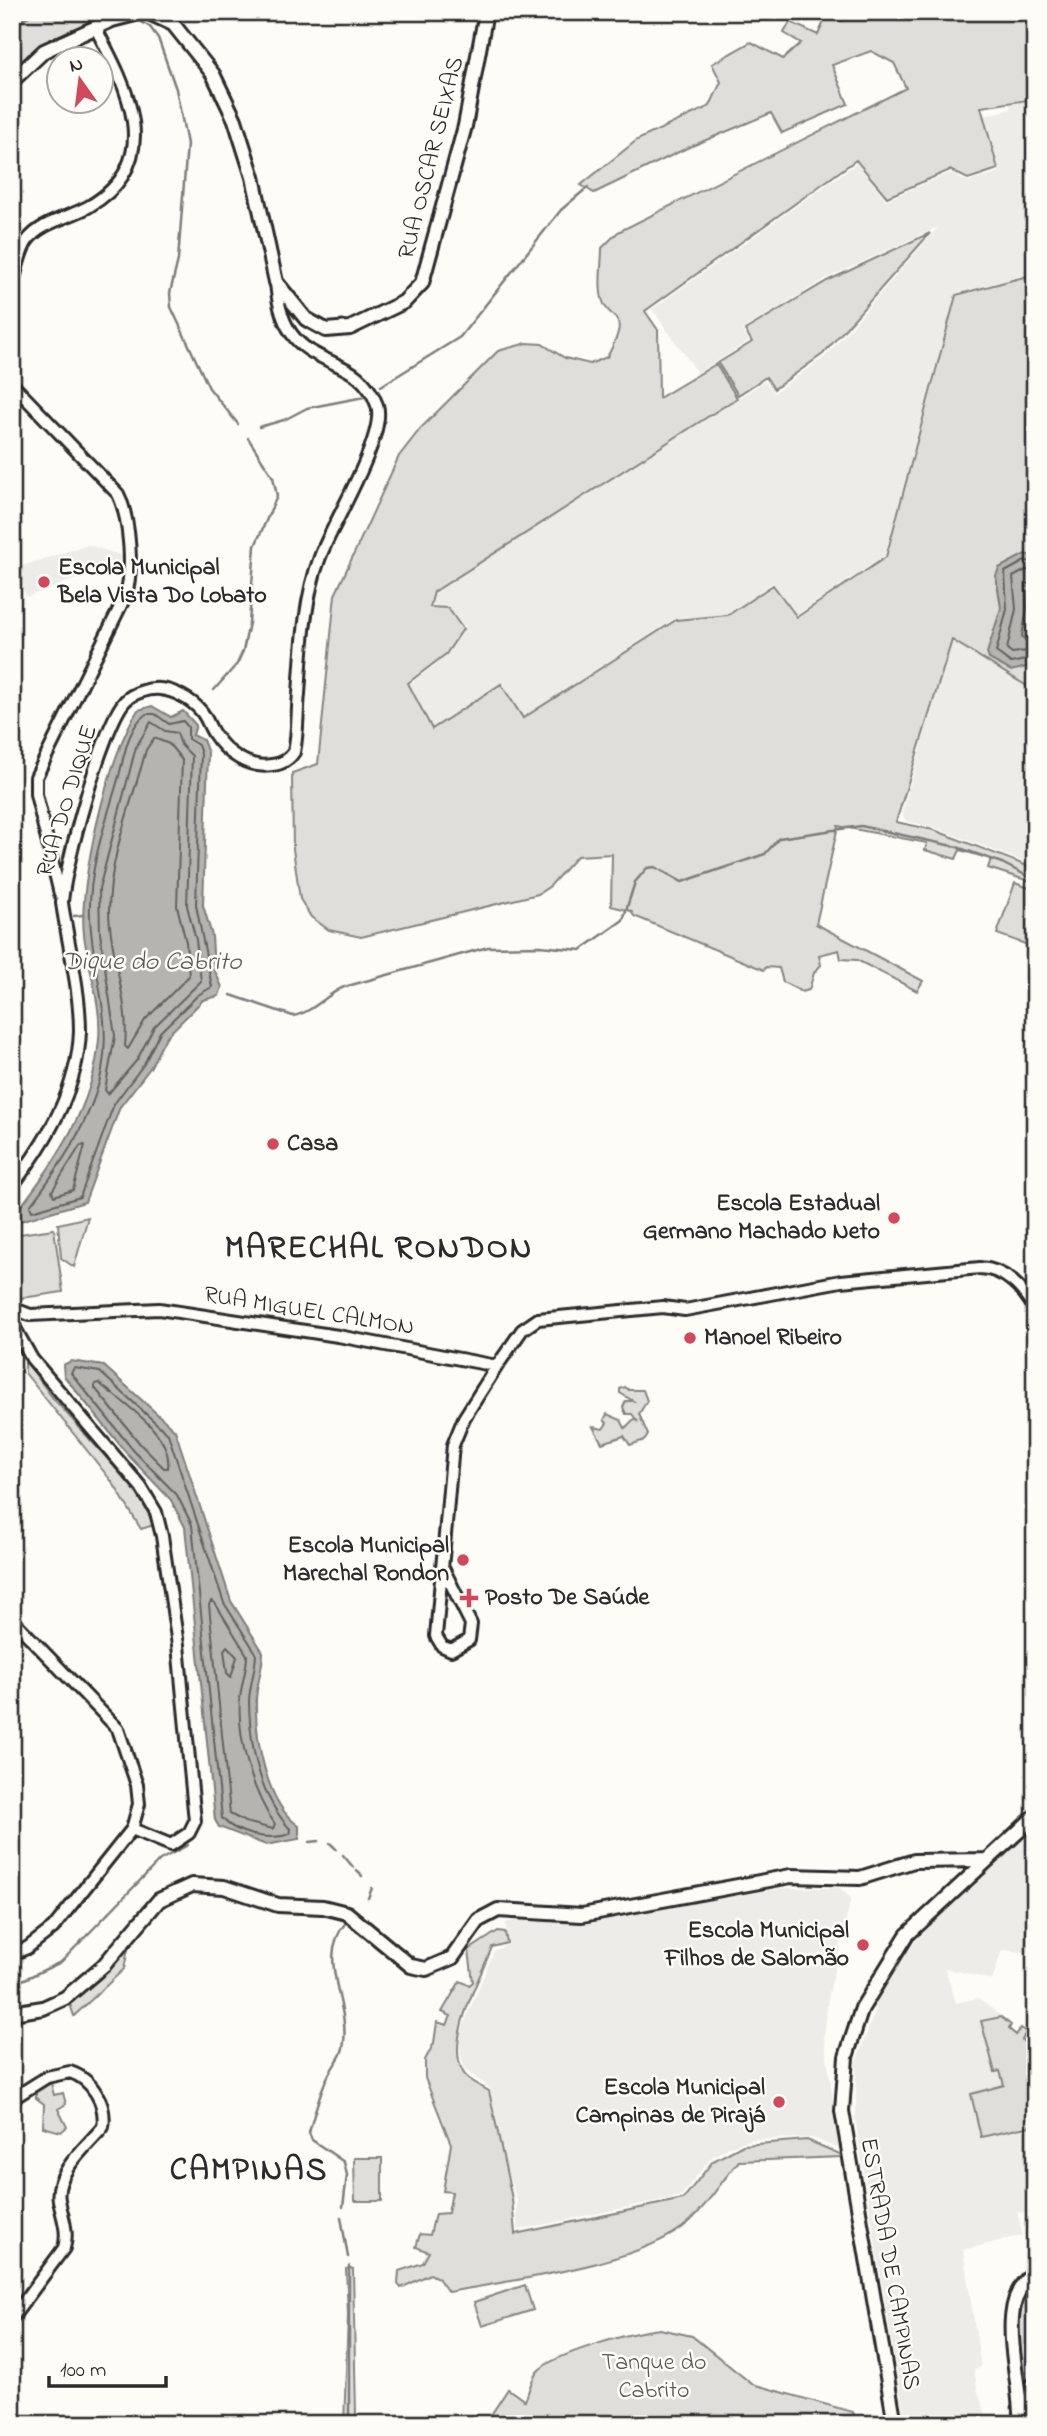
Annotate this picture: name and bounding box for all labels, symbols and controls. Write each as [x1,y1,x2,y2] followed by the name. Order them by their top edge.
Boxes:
[46,46,116,116] north arrow
[67,51,86,81] text: N
[390,53,474,263] street label: RUA OSCAR SEIXAS
[57,551,267,614] place label: Escola Municipal Bela Vista Do Lobato
[36,574,52,590] marker: Escola Municipal Bela Vista Do Lobato
[28,721,108,881] street label: RUA DO DIQUE
[62,944,243,982] water label: Dique do Cabrito
[287,1127,338,1162] place label: Casa
[265,1136,281,1152] marker: Casa
[643,1187,880,1250] place label: Escola Estadual Germano Machado Neto
[886,1210,902,1226] marker: Escola Estadual Germano Machado Neto
[225,1226,533,1273] district label: MARECHAL RONDON
[201,1278,417,1346] street label: RUA MIGUEL CALMON
[704,1321,842,1356] place label: Manoel Ribeiro
[682,1330,698,1346] marker: Manoel Ribeiro
[283,1529,449,1592] place label: Escola Municipal Marechal Rondon
[455,1552,471,1568] marker: Escola Municipal Marechal Rondon
[485,1581,651,1616] place label: Posto De Saúde
[459,1588,479,1608] marker: Posto De Saúde
[664,1914,849,1977] place label: Escola Municipal Filhos de Salomão
[855,1937,871,1953] marker: Escola Municipal Filhos de Salomão
[575,2071,766,2134] place label: Escola Municipal Campinas de Pirajá
[771,2094,787,2110] marker: Escola Municipal Campinas de Pirajá
[850,2135,928,2393] street label: ESTRADA DE CAMPINAS
[170,2148,328,2195] district label: CAMPINAS
[49,2345,166,2389] scale bar
[602,2346,706,2409] park label: Tanque do Cabrito
[60,2356,106,2386] text: 100 m

